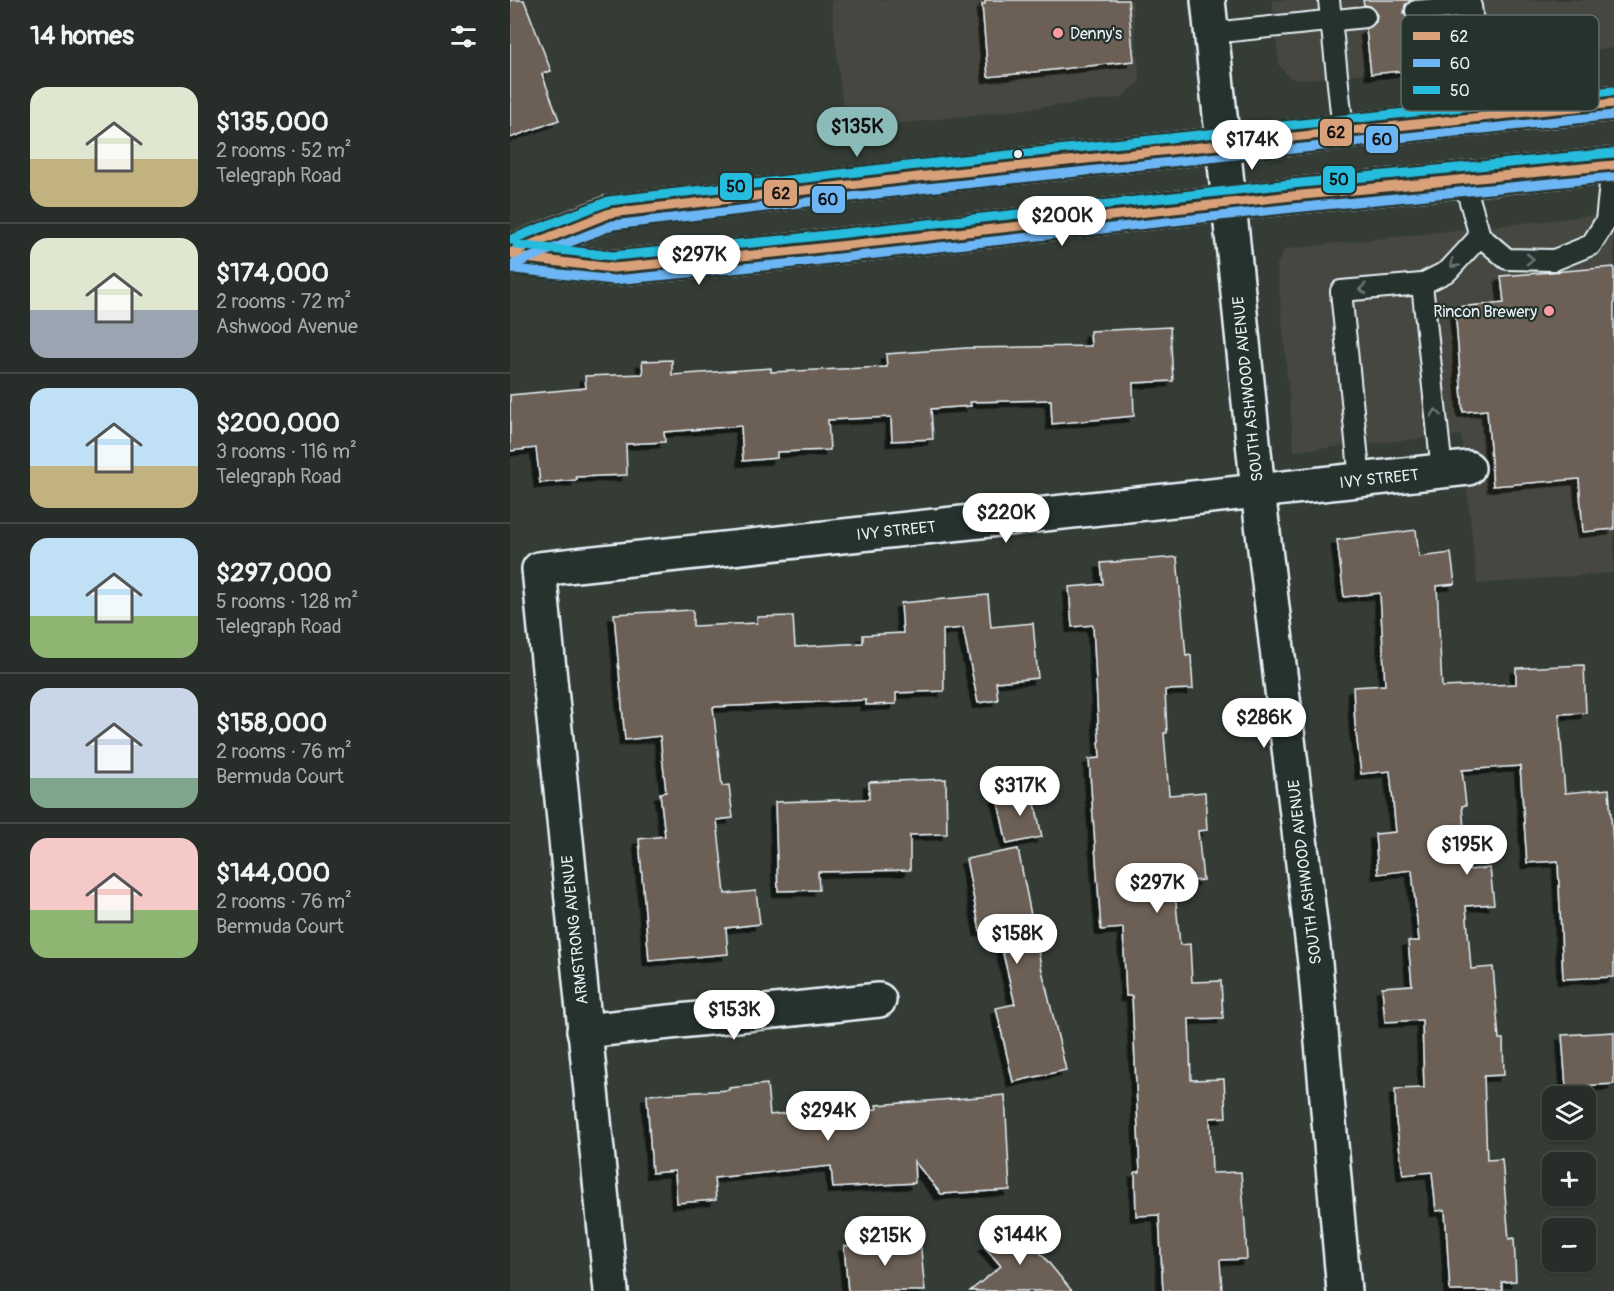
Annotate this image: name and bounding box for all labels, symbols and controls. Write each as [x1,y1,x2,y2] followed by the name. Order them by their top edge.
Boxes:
[1401,15,1599,111] legend
[30,20,134,52] text: 14 homes
[447,20,480,53] icon: filters
[1070,24,1122,44] place label: Denny's
[1051,26,1065,40] marker: Denny's
[1450,27,1468,47] text: 62
[1450,54,1470,74] text: 60
[1450,81,1470,101] text: 50
[216,106,329,138] text: $135,000
[815,107,899,158] pin: $135K
[78,111,150,183] icon: home
[831,114,883,139] text: $135K
[1319,118,1353,147] line badge: 62
[1210,120,1294,171] pin: $174K
[1327,123,1345,143] text: 62
[1365,125,1399,154] line badge: 60
[1226,127,1278,152] text: $174K
[1372,130,1392,150] text: 60
[216,138,352,163] text: 2 rooms · 52 m²
[1012,148,1024,160] unlabelled marker
[216,163,341,188] text: Telegraph Road
[1322,165,1356,194] line badge: 50
[1329,170,1349,190] text: 50
[719,172,753,201] line badge: 50
[726,177,746,197] text: 50
[763,179,798,207] line badge: 62
[772,184,790,204] text: 62
[811,185,846,214] line badge: 60
[818,190,838,210] text: 60
[1020,196,1104,247] pin: $200K
[1031,203,1093,228] text: $200K
[657,235,741,286] pin: $297K
[672,242,726,267] text: $297K
[1526,253,1535,266] one-way arrow
[216,257,329,289] text: $174,000
[1450,258,1461,268] one-way arrow
[78,262,150,334] icon: home
[1359,282,1368,295] one-way arrow
[216,289,351,314] text: 2 rooms · 72 m²
[1228,295,1268,483] street label: SOUTH ASHWOOD AVENUE
[1433,302,1537,322] place label: Rincon Brewery
[1542,304,1556,318] marker: Rincon Brewery
[216,314,358,339] text: Ashwood Avenue
[216,407,340,439] text: $200,000
[1430,409,1443,418] one-way arrow
[78,412,150,484] icon: home
[216,439,357,464] text: 3 rooms · 116 m²
[216,464,341,489] text: Telegraph Road
[1338,465,1420,493] street label: IVY STREET
[964,493,1048,544] pin: $220K
[977,500,1035,525] text: $220K
[855,517,937,545] street label: IVY STREET
[216,557,332,589] text: $297,000
[78,562,150,634] icon: home
[216,589,358,614] text: 5 rooms · 128 m²
[216,614,341,639] text: Telegraph Road
[1222,698,1306,749] pin: $286K
[1236,705,1292,730] text: $286K
[216,707,327,739] text: $158,000
[78,712,150,784] icon: home
[216,739,352,764] text: 2 rooms · 76 m²
[216,764,344,789] text: Bermuda Court
[978,766,1062,817] pin: $317K
[994,773,1046,798] text: $317K
[1284,778,1326,965] street label: SOUTH ASHWOOD AVENUE
[1425,825,1509,876] pin: $195K
[1441,832,1493,857] text: $195K
[557,854,593,1006] street label: ARMSTRONG AVENUE
[216,857,330,889] text: $144,000
[78,862,150,934] icon: home
[1115,863,1199,914] pin: $297K
[1130,870,1184,895] text: $297K
[216,889,352,914] text: 2 rooms · 76 m²
[216,914,344,939] text: Bermuda Court
[975,914,1059,965] pin: $158K
[991,921,1043,946] text: $158K
[692,990,776,1041] pin: $153K
[708,997,760,1022] text: $153K
[1542,1086,1596,1272] map controls
[1542,1086,1596,1140] button: layers
[786,1091,870,1142] pin: $294K
[800,1098,856,1123] text: $294K
[1542,1152,1596,1206] button: +
[978,1215,1062,1266] pin: $144K
[843,1216,927,1267] pin: $215K
[1542,1218,1596,1272] button: −
[993,1222,1047,1247] text: $144K
[859,1223,911,1248] text: $215K

